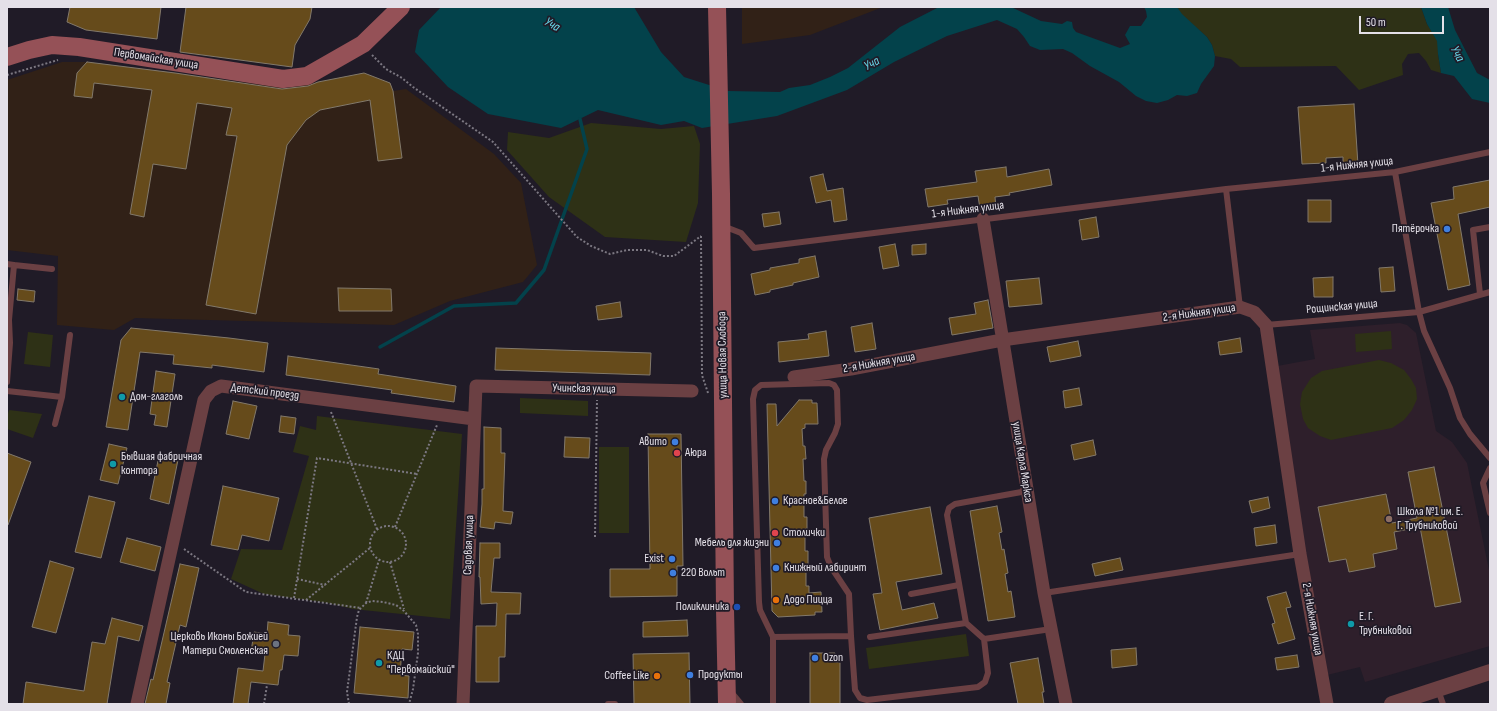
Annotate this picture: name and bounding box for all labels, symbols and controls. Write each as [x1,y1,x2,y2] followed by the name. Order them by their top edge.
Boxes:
[1361,8,1446,34] scale bar
[541,14,563,36] water label: Уча
[1366,15,1386,30] text: 50 m
[1447,44,1467,64] water label: Уча
[113,45,199,73] street label: Первомайская улица
[861,53,883,75] water label: Уча
[1320,154,1394,176] street label: 1-я Нижняя улица
[931,198,1005,222] street label: 1-я Нижняя улица
[1392,222,1439,236] place label: Пятёрочка
[1442,224,1452,234] marker: Пятёрочка
[1306,297,1378,317] street label: Рощинская улица
[1162,301,1236,325] street label: 2-я Нижняя улица
[715,311,731,399] street label: улица Новая Слобода
[842,350,916,376] street label: 2-я Нижняя улица
[230,381,300,403] street label: Детский проезд
[552,381,616,397] street label: Учинская улица
[130,390,183,404] place label: Дом-глаголь
[117,392,127,402] marker: Дом-глаголь
[1009,421,1035,503] street label: улица Карла Маркса
[639,435,667,449] place label: Авито
[670,437,680,447] marker: Авито
[685,446,707,460] place label: Аюра
[672,448,682,458] marker: Аюра
[121,450,202,478] place label: Бывшая фабричная контора
[108,459,118,469] marker: Бывшая фабричная контора
[783,494,848,508] place label: Красное&Белое
[770,496,780,506] marker: Красное&Белое
[1397,505,1463,533] place label: Школа №1 им. Е. Г. Трубниковой
[1384,514,1394,524] marker: Школа №1 им. Е. Г. Трубниковой
[461,515,477,575] street label: Садовая улица
[783,526,825,540] place label: Столички
[770,528,780,538] marker: Столички
[695,536,769,550] place label: Мебель для жизни
[772,538,782,548] marker: Мебель для жизни
[644,552,664,566] place label: Exist
[667,554,677,564] marker: Exist
[784,561,866,575] place label: Книжный лабиринт
[771,563,781,573] marker: Книжный лабиринт
[681,566,725,580] place label: 220 Вольт
[668,568,678,578] marker: 220 Вольт
[1299,582,1325,656] street label: 2-я Нижняя улица
[784,593,832,607] place label: Додо Пицца
[771,595,781,605] marker: Додо Пицца
[676,600,729,614] place label: Поликлиника
[732,602,742,612] marker: Поликлиника
[1359,610,1412,638] place label: Е. Г. Трубниковой
[1346,619,1356,629] marker: Е. Г. Трубниковой
[170,630,268,658] place label: Церковь Иконы Божией Матери Смоленская
[271,639,281,649] marker: Церковь Иконы Божией Матери Смоленская
[387,649,455,677] place label: КДЦ "Первомайский"
[823,651,843,665] place label: Ozon
[810,653,820,663] marker: Ozon
[374,658,384,668] marker: КДЦ "Первомайский"
[698,668,743,682] place label: Продукты
[604,669,649,683] place label: Coffee Like
[685,670,695,680] marker: Продукты
[652,671,662,681] marker: Coffee Like

